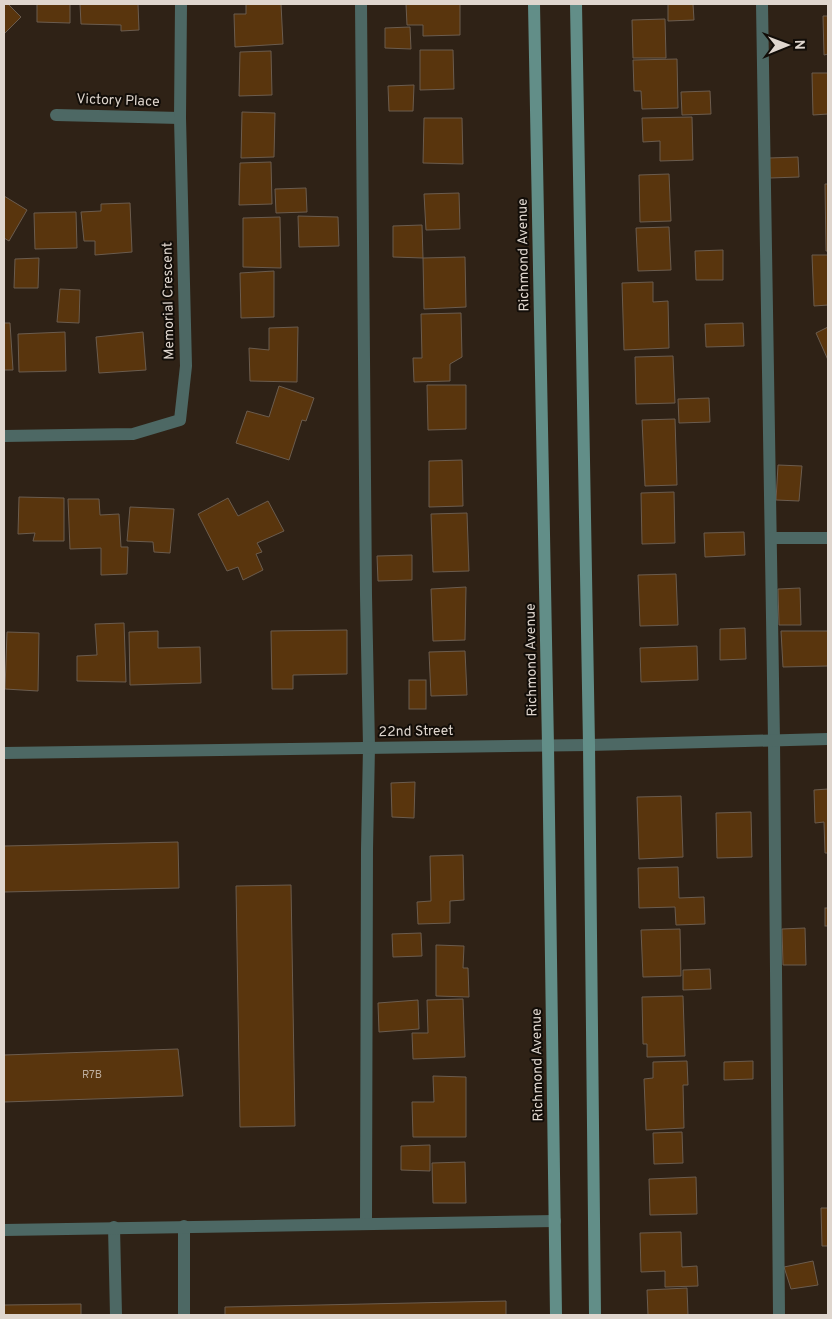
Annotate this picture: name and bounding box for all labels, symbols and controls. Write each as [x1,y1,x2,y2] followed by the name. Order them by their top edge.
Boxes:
[762,20,812,70] north arrow
[790,40,807,50] text: N
[76,91,160,111] street label: Victory Place
[515,198,533,312] street label: Richmond Avenue
[159,242,179,360] street label: Memorial Crescent
[523,603,541,717] street label: Richmond Avenue
[378,723,454,741] street label: 22nd Street
[529,1008,547,1122] street label: Richmond Avenue
[82,1068,102,1082] house number: R7B

